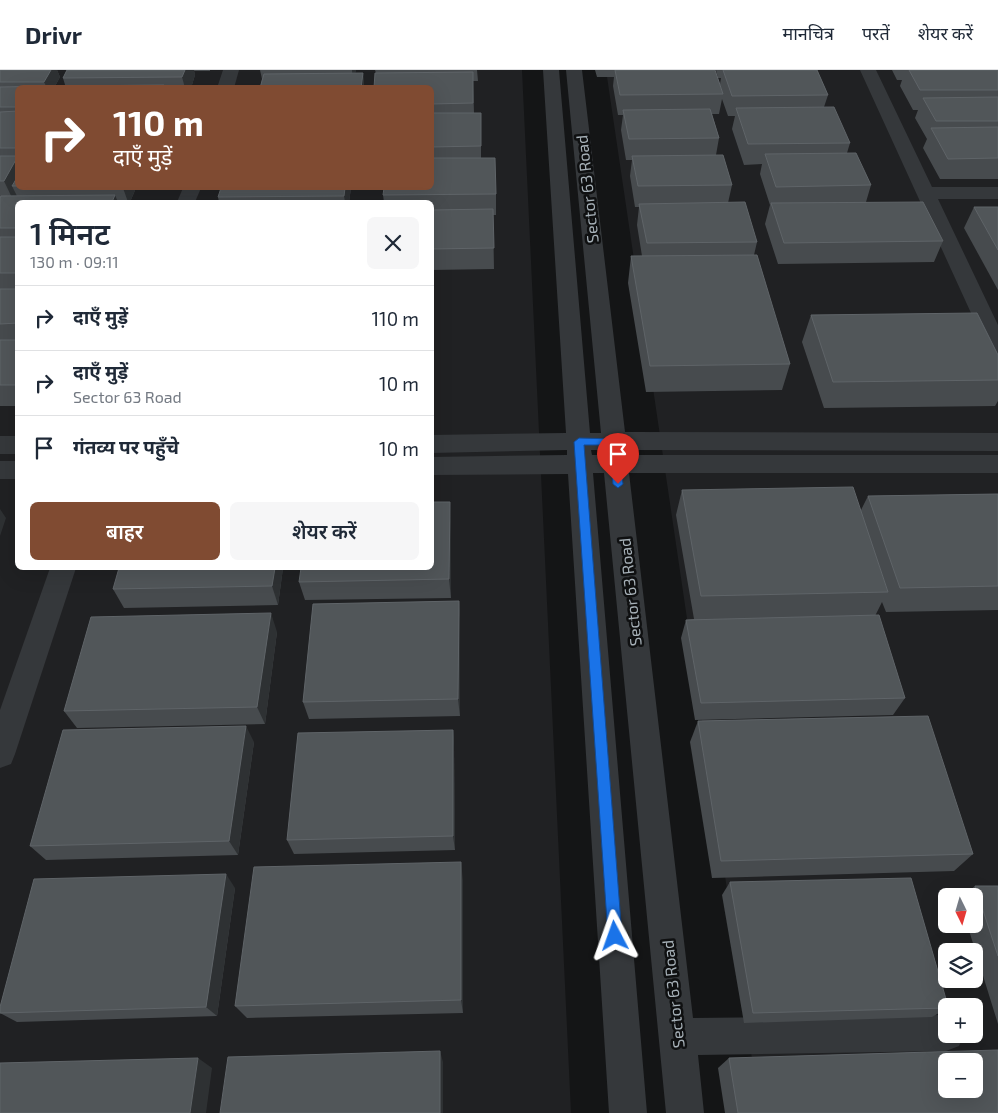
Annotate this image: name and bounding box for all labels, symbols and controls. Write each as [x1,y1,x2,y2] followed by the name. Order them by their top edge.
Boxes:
[25,20,82,49] text: Drivr
[782,22,834,44] text: मानचित्र
[862,22,890,44] text: परतें
[918,22,973,44] text: शेयर करें
[113,101,204,143] text: 110 m
[30,105,95,170] icon: right
[571,134,602,244] street label: Sector 63 Road
[113,143,172,169] text: दाएँ मुड़ें
[30,215,110,251] text: 1 मिनट
[367,217,419,269] button: close
[30,252,119,271] text: 130 m · 09:11
[30,304,58,332] icon: right
[73,305,128,328] text: दाएँ मुड़ें
[372,307,419,330] text: 110 m
[73,360,128,383] text: दाएँ मुड़ें
[30,369,58,397] icon: right
[379,372,419,395] text: 10 m
[73,387,182,406] text: Sector 63 Road
[597,433,639,484] pin
[30,434,58,462] icon: arrive
[73,435,179,458] text: गंतव्य पर पहुँचे
[379,437,419,460] text: 10 m
[604,440,632,468] icon: arrive
[30,502,220,560] button: बाहर
[230,502,419,560] button: शेयर करें
[614,537,645,647] street label: Sector 63 Road
[938,888,982,932] north arrow
[938,888,983,1098] map controls
[588,909,640,961] position arrow
[657,939,688,1049] street label: Sector 63 Road
[938,943,983,988] button: layers
[938,998,983,1043] button: +
[938,1053,983,1098] button: −

